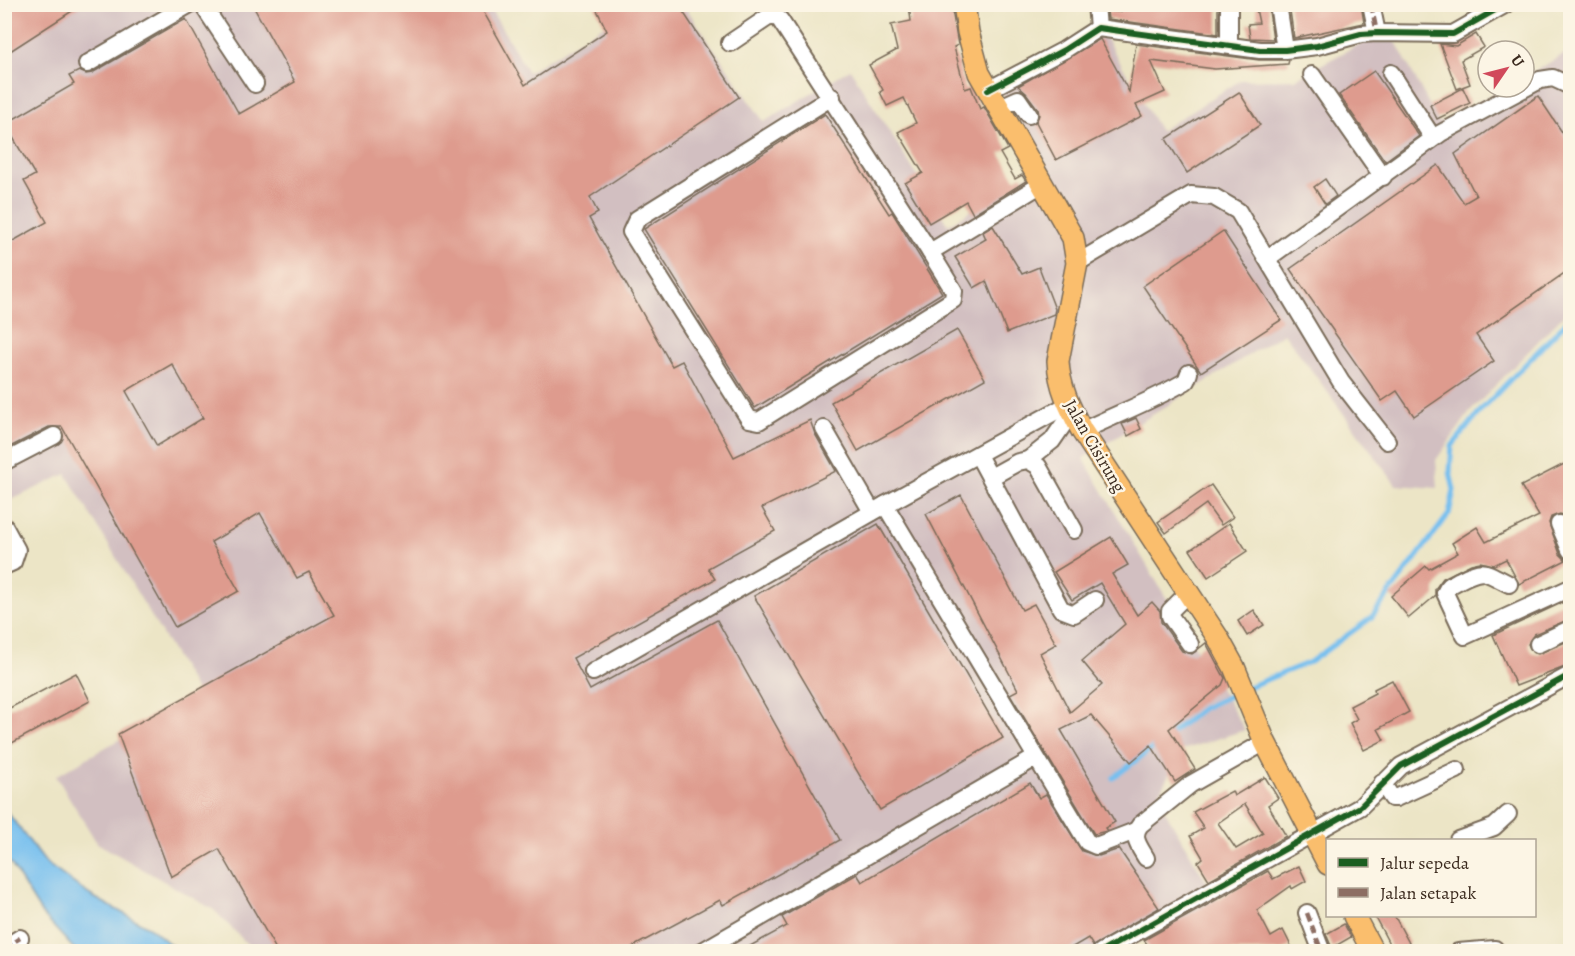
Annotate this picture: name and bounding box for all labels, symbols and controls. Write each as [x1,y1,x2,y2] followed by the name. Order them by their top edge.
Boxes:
[1476,39,1536,99] north arrow
[1505,50,1530,72] text: U
[1059,395,1131,497] street label: Jalan Cisirung
[1326,839,1536,917] legend
[1380,851,1470,875] text: Jalur sepeda
[1380,881,1476,905] text: Jalan setapak

